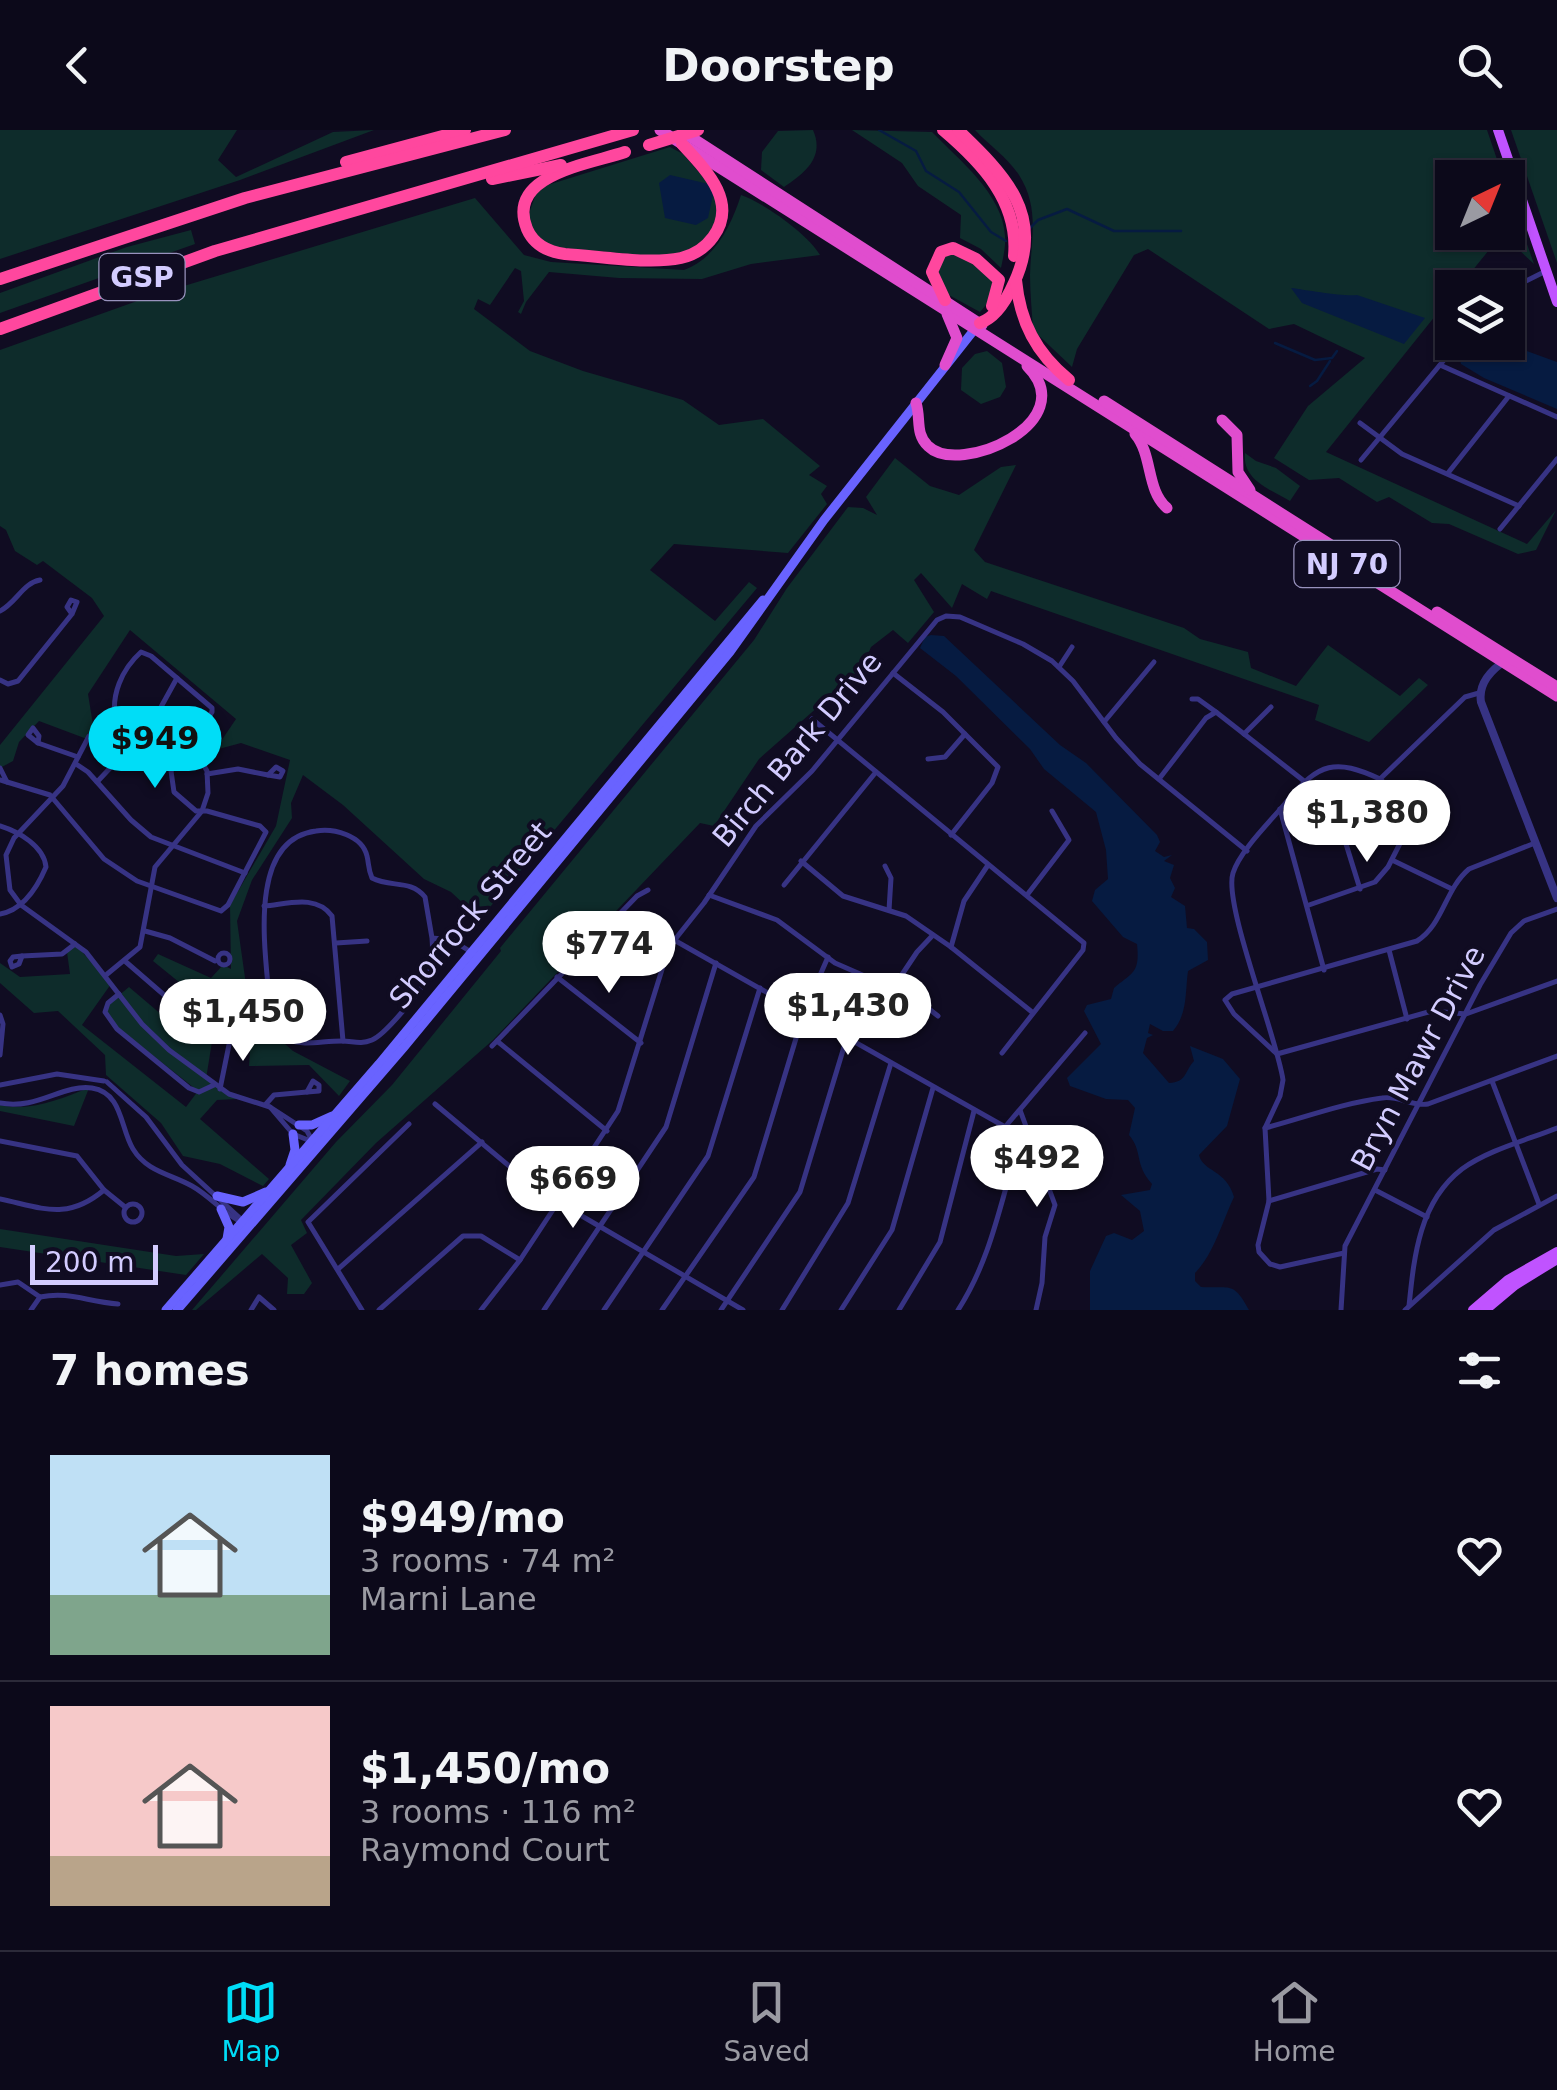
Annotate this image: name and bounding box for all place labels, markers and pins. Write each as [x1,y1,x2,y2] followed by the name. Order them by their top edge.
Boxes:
[96,706,214,791] pin: $949
[1286,780,1448,865] pin: $1,380
[550,911,668,996] pin: $774
[767,973,929,1058] pin: $1,430
[162,979,324,1064] pin: $1,450
[978,1125,1096,1210] pin: $492
[514,1146,632,1231] pin: $669

